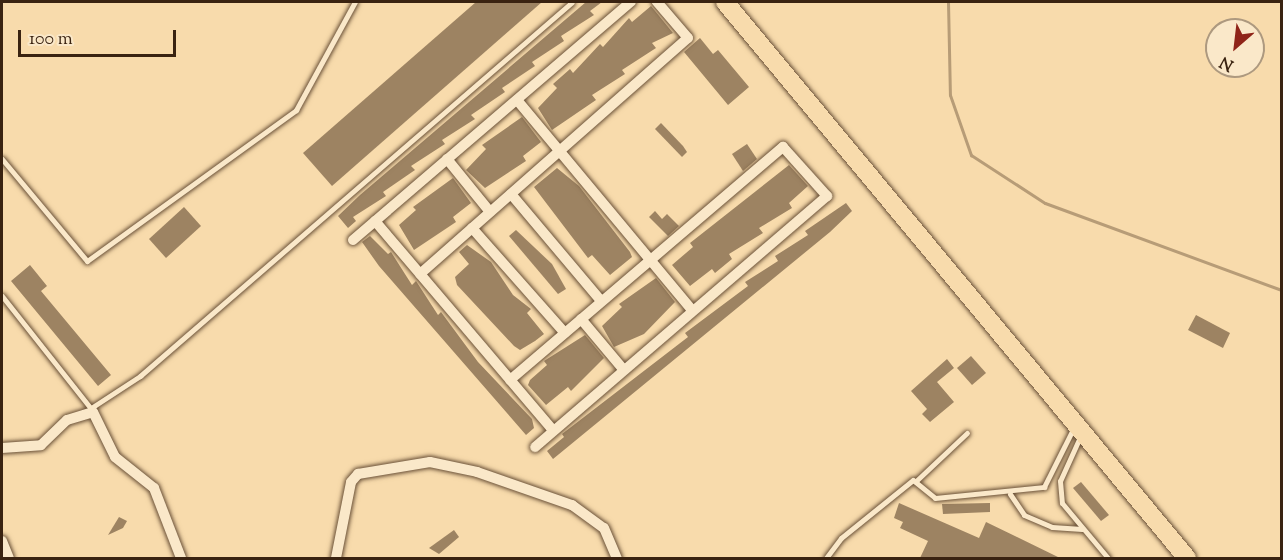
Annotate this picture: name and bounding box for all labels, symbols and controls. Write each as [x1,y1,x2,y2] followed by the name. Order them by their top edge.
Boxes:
[21,18,178,56] scale bar
[1205,18,1265,78] north arrow
[29,27,73,53] text: 100 m
[1216,49,1238,76] text: N

